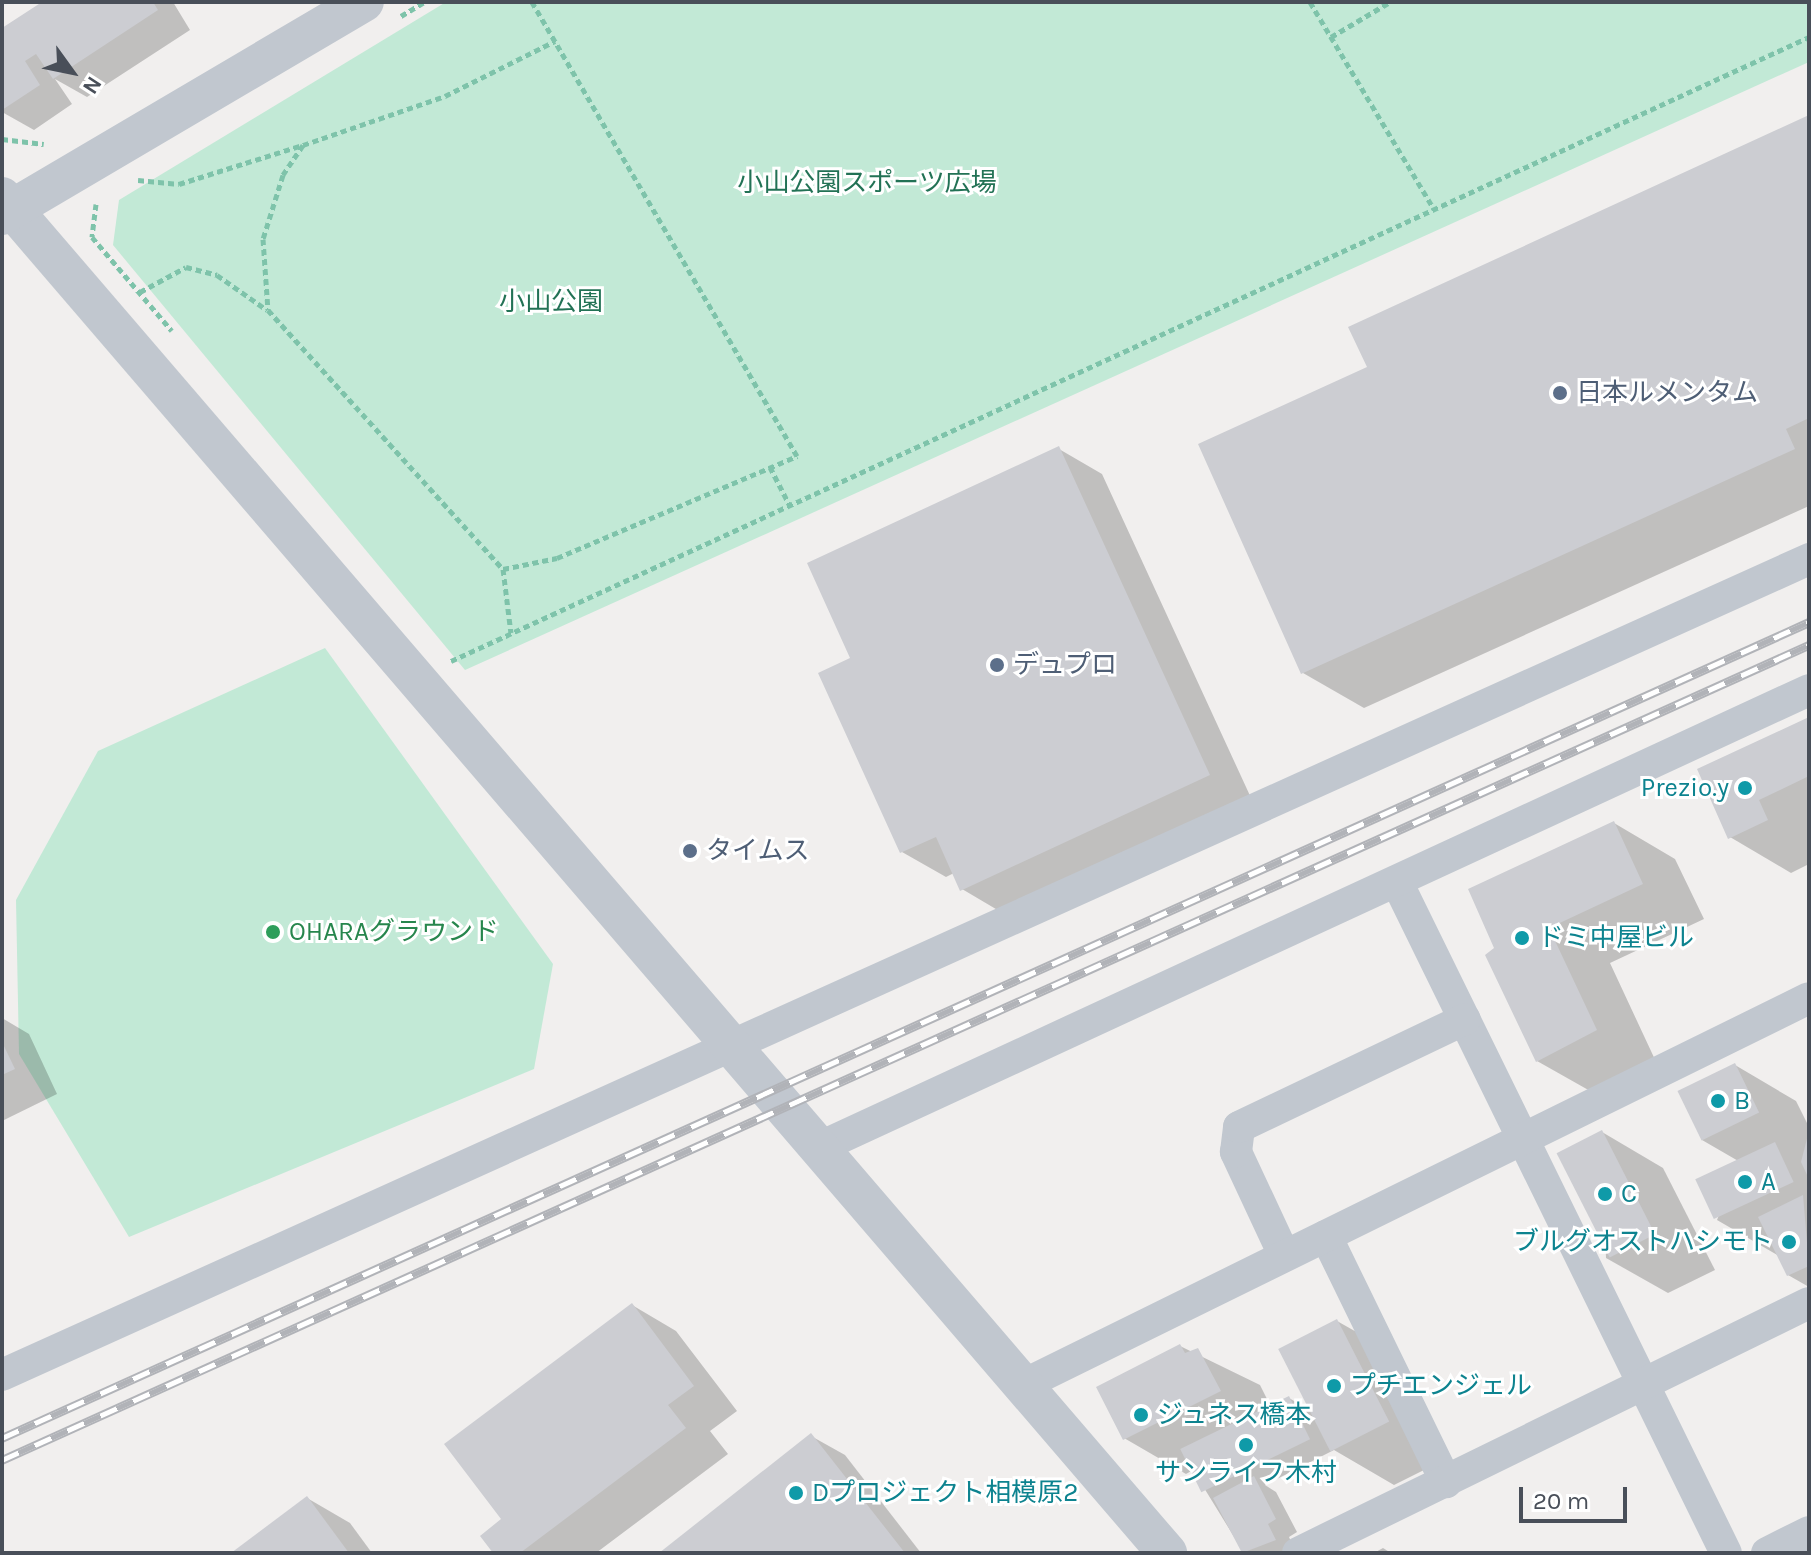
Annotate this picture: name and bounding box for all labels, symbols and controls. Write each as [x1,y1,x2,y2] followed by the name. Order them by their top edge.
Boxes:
[32,32,112,112] north arrow
[77,71,107,99] text: N
[737,167,997,199] park label: 小山公園スポーツ広場
[499,286,603,318] park label: 小山公園
[1576,377,1758,409] place label: 日本ルメンタム
[1551,384,1569,402] marker: 日本ルメンタム
[1013,649,1117,681] place label: デュプロ
[988,656,1006,674] marker: デュプロ
[1641,772,1729,804] place label: Prezio.y
[1736,779,1754,797] marker: Prezio.y
[706,835,810,867] place label: タイムス
[681,842,699,860] marker: タイムス
[289,916,499,948] place label: OHARAグラウンド
[1538,922,1694,954] place label: ドミ中屋ビル
[264,923,282,941] marker: OHARAグラウンド
[1513,929,1531,947] marker: ドミ中屋ビル
[1734,1085,1750,1117] place label: B
[1709,1092,1727,1110] marker: B
[1761,1166,1776,1198] place label: A
[1736,1173,1754,1191] marker: A
[1621,1178,1637,1210] place label: C
[1596,1185,1614,1203] marker: C
[1513,1226,1773,1258] place label: ブルグオストハシモト
[1780,1233,1798,1251] marker: ブルグオストハシモト
[1350,1370,1532,1402] place label: プチエンジェル
[1325,1377,1343,1395] marker: プチエンジェル
[1157,1399,1313,1431] place label: ジュネス橋本
[1132,1406,1150,1424] marker: ジュネス橋本
[1237,1436,1255,1454] marker: サンライフ木村
[1155,1457,1337,1489] place label: サンライフ木村
[1523,1471,1631,1521] scale bar
[812,1477,1078,1509] place label: Dプロジェクト相模原2
[787,1484,805,1502] marker: Dプロジェクト相模原2
[1533,1487,1589,1515] text: 20 m

